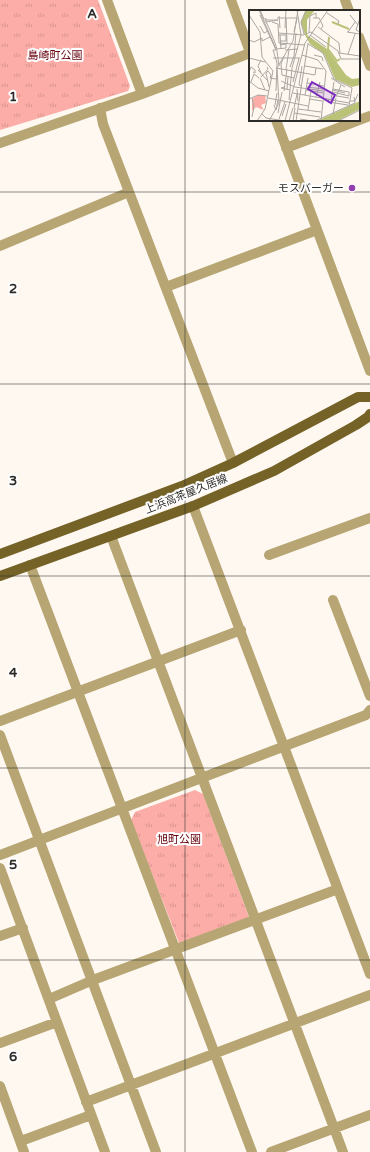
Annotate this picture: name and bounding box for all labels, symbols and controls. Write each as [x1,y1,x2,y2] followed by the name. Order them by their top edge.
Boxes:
[87,6,97,22] text: A
[249,10,360,121] inset map
[28,49,83,62] park label: 島崎町公園
[9,89,17,105] text: 1
[278,182,344,195] place label: モスバーガー
[347,183,357,193] marker: モスバーガー
[9,281,17,297] text: 2
[143,471,229,517] street label: 上浜高茶屋久居線
[9,473,17,489] text: 3
[9,665,18,681] text: 4
[157,833,201,846] park label: 旭町公園
[9,857,17,873] text: 5
[9,1049,17,1065] text: 6

